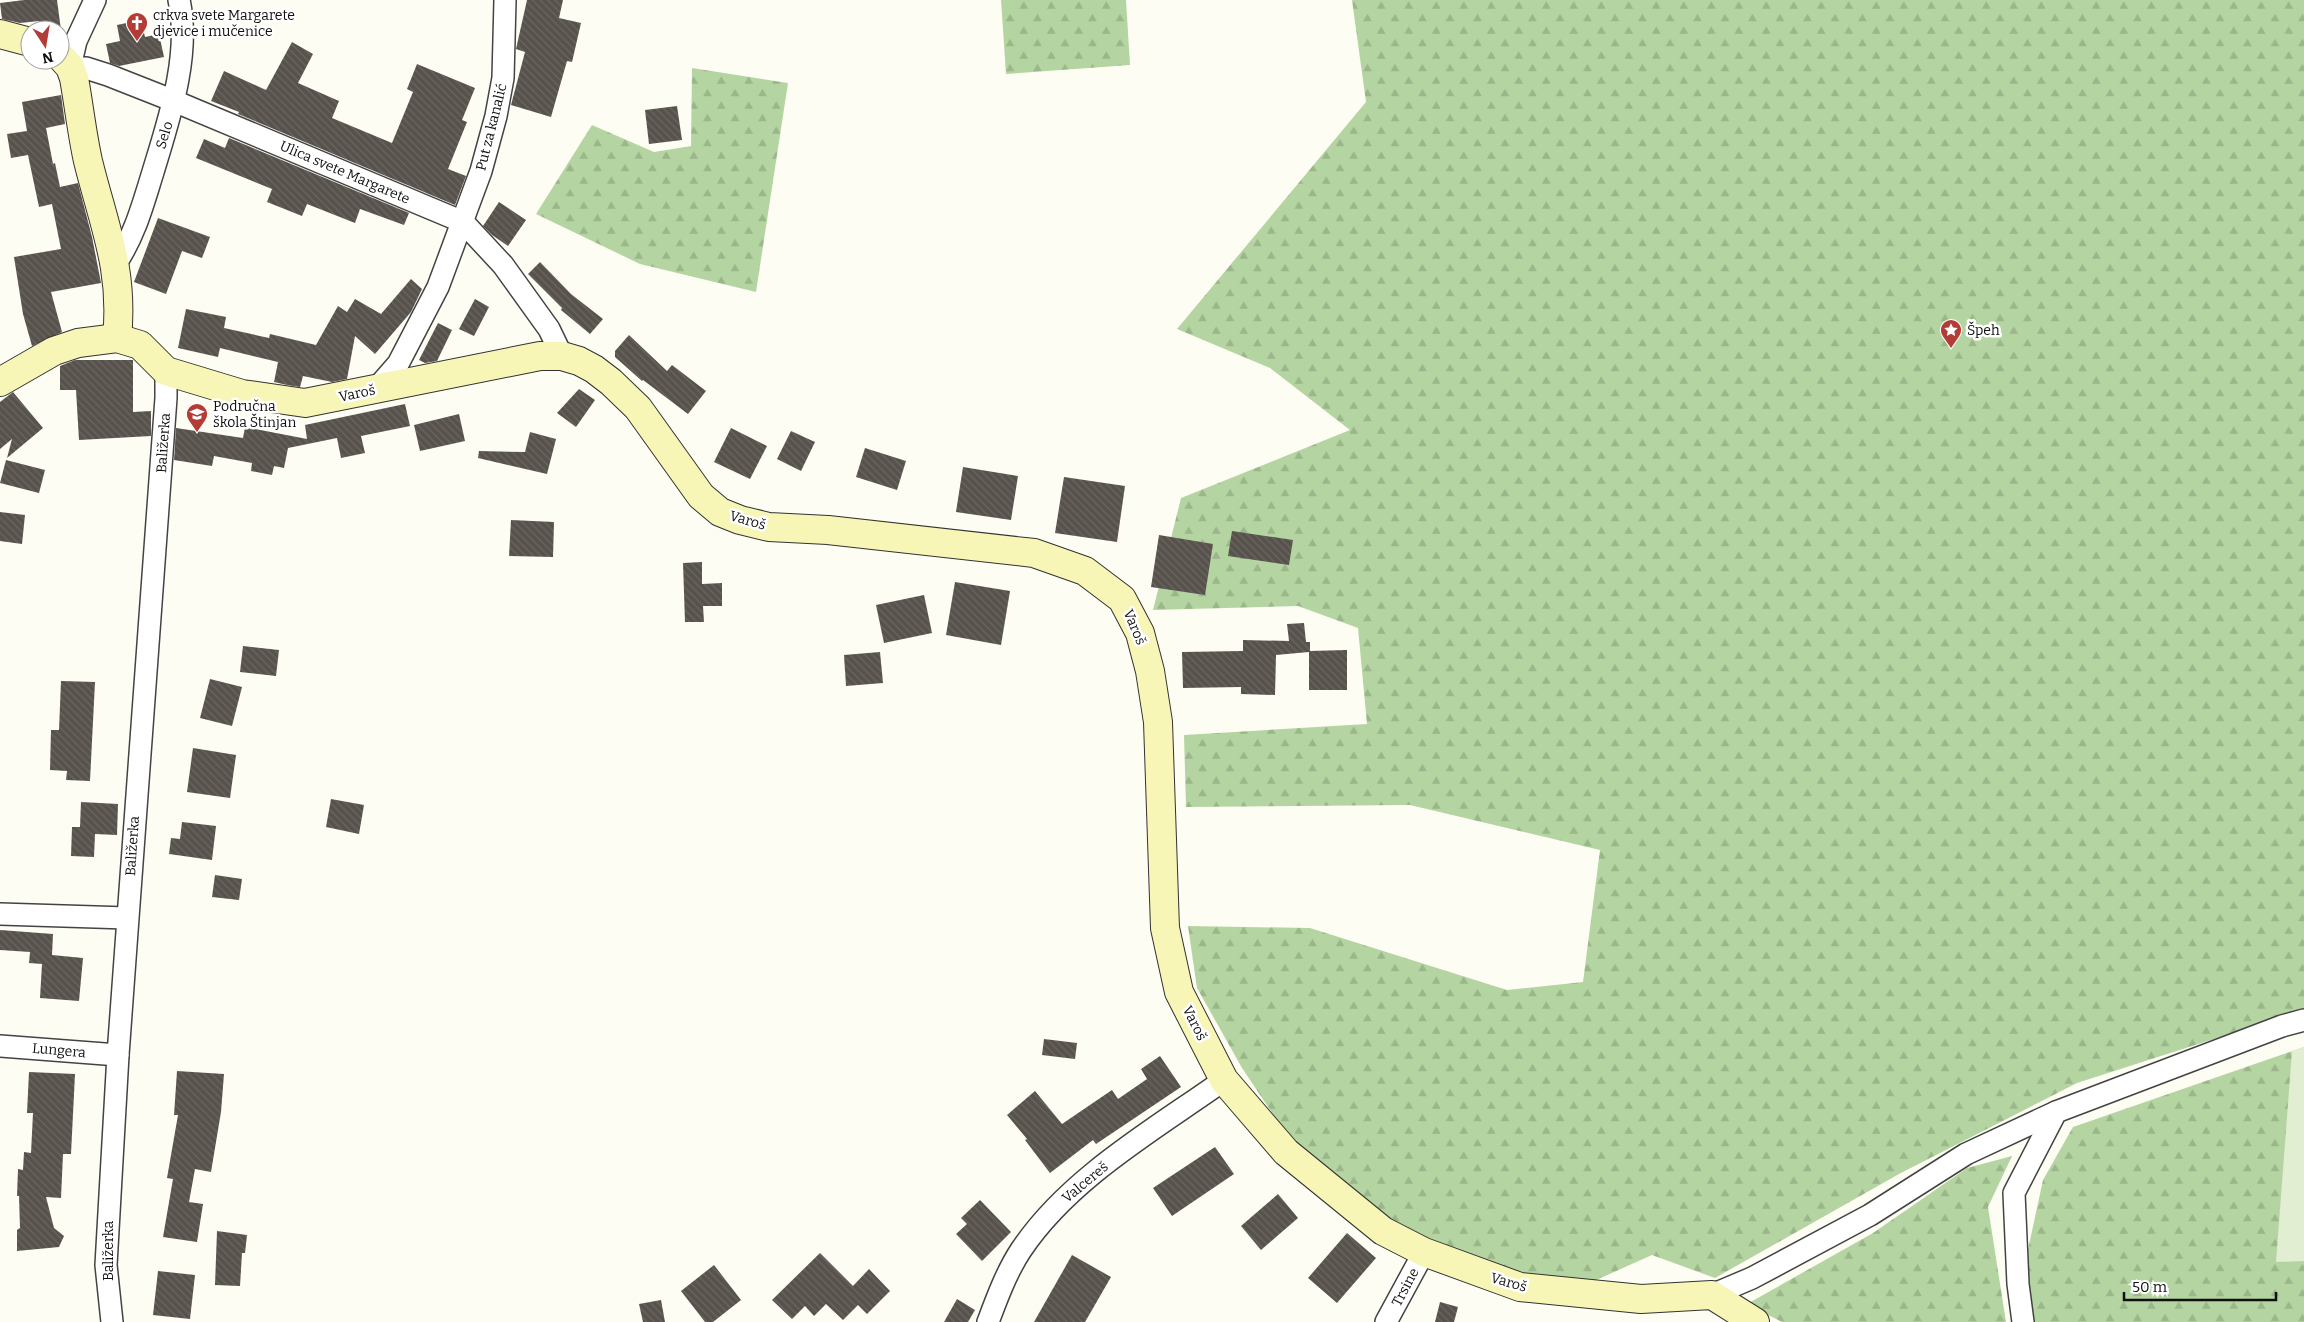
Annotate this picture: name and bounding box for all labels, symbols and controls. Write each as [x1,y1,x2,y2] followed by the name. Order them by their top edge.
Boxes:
[153,7,295,40] place label: crkva svete Margarete djevice i mučenice
[125,11,149,42] church icon: crkva svete Margarete djevice i mučenice
[20,20,70,70] north arrow
[40,48,55,67] text: N
[472,82,511,172] street label: Put za kanalić
[152,119,177,151] street label: Selo
[277,137,413,208] street label: Ulica svete Margarete
[1939,318,1963,349] place icon: Špeh
[1967,321,2000,339] place label: Špeh
[337,381,377,406] street label: Varoš
[213,398,296,431] place label: Područna škola Štinjan
[185,402,209,433] school or university icon: Područna škola Štinjan
[153,412,174,474] street label: Baližerka
[728,507,768,534] street label: Varoš
[1119,607,1150,648] street label: Varoš
[122,815,143,877] street label: Baližerka
[1179,1003,1211,1044] street label: Varoš
[31,1040,87,1061] street label: Lungera
[1059,1158,1112,1207] street label: Valcereš
[100,1221,117,1281] street label: Baližerka
[1388,1265,1423,1309] street label: Trsine
[1489,1269,1529,1296] street label: Varoš
[2124,1270,2276,1302] scale bar
[2132,1278,2168,1296] text: 50 m

